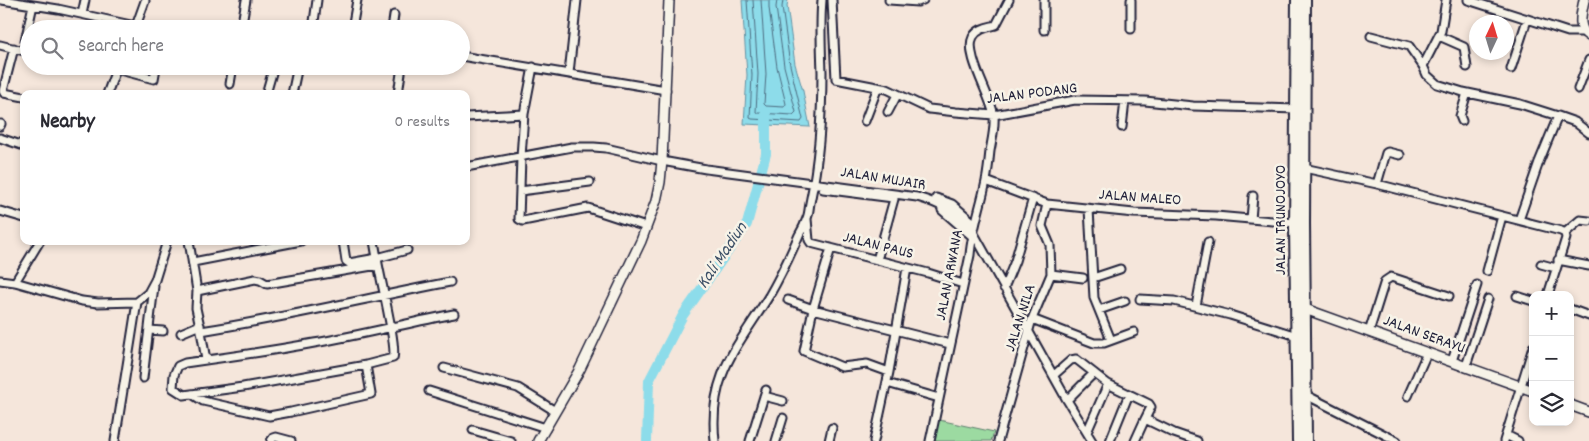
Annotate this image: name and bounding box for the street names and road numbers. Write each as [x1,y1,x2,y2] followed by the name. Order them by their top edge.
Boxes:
[986,77,1078,111] street label: JALAN PODANG
[839,161,927,197] street label: JALAN MUJAIR
[1270,165,1293,275] street label: JALAN TRUNOJOYO
[1098,184,1182,212] street label: JALAN MALEO
[840,226,916,266] street label: JALAN PAUS
[930,227,970,323] street label: JALAN ARWANA
[999,281,1043,355] street label: JALAN NILA
[1380,310,1468,360] street label: JALAN SERAYU

